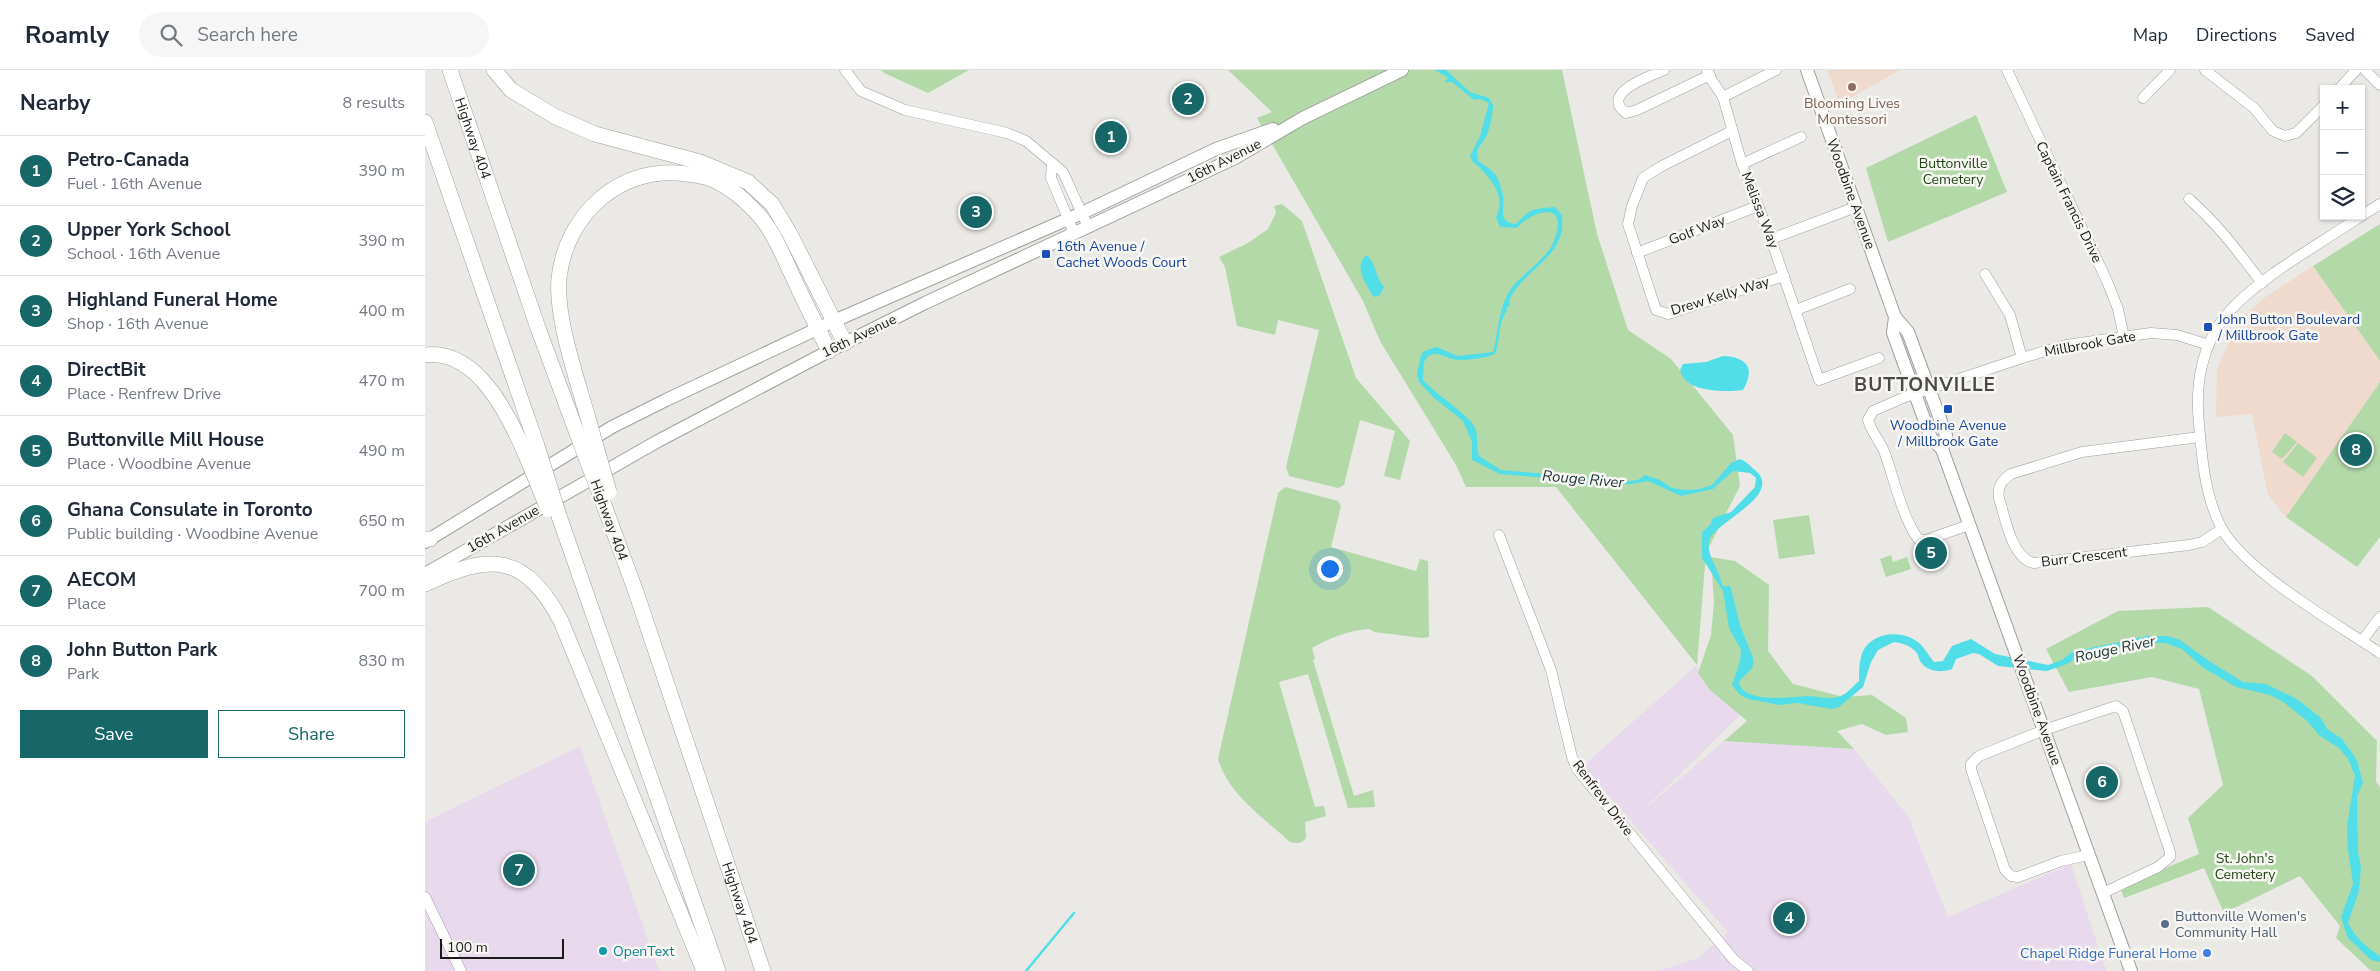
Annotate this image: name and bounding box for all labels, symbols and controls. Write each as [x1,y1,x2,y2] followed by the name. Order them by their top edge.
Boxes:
[139,12,489,57] search box
[25,19,109,51] text: Roamly
[157,21,185,49] icon: search
[197,22,298,48] text: Search here
[2133,23,2168,47] text: Map
[2196,23,2277,47] text: Directions
[2305,23,2355,47] text: Saved
[1172,80,1204,118] pin: 2
[1846,81,1858,93] marker: Blooming Lives Montessori
[2320,85,2365,220] map controls
[2320,85,2365,130] button: +
[20,89,90,117] text: Nearby
[343,92,405,114] text: 8 results
[1804,94,1900,129] place label: Blooming Lives Montessori
[451,95,496,181] street label: Highway 404
[1095,118,1127,156] pin: 1
[2320,130,2365,175] button: −
[1184,134,1264,188] street label: 16th Avenue
[1822,136,1880,252] street label: Woodbine Avenue
[2031,138,2107,266] street label: Captain Francis Drive
[67,147,190,173] text: Petro-Canada
[1919,154,1987,189] park label: Buttonville Cemetery
[31,160,41,182] text: 1
[358,160,405,182] text: 390 m
[1737,169,1784,252] street label: Melissa Way
[67,173,202,195] text: Fuel · 16th Avenue
[2320,175,2365,220] button: layers
[960,193,992,231] pin: 3
[1666,210,1729,250] street label: Golf Way
[67,217,231,243] text: Upper York School
[31,230,41,252] text: 2
[358,230,405,252] text: 390 m
[1056,237,1187,272] place label: 16th Avenue / Cachet Woods Court
[67,243,220,265] text: School · 16th Avenue
[1040,248,1052,260] marker: 16th Avenue / Cachet Woods Court
[1668,272,1772,320] street label: Drew Kelly Way
[67,287,278,313] text: Highland Funeral Home
[31,300,41,322] text: 3
[358,300,405,322] text: 400 m
[818,310,900,362] street label: 16th Avenue
[2217,310,2360,345] place label: John Button Boulevard / Millbrook Gate
[67,313,208,335] text: Shop · 16th Avenue
[2202,321,2214,333] marker: John Button Boulevard / Millbrook Gate
[2043,327,2137,361] street label: Millbrook Gate
[67,357,145,383] text: DirectBit
[31,370,41,392] text: 4
[358,370,405,392] text: 470 m
[1854,372,1996,398] district label: BUTTONVILLE
[67,383,221,405] text: Place · Renfrew Drive
[1942,403,1954,415] marker: Woodbine Avenue / Millbrook Gate
[1890,416,2006,451] place label: Woodbine Avenue / Millbrook Gate
[67,427,264,453] text: Buttonville Mill House
[2340,431,2372,469] pin: 8
[31,440,41,462] text: 5
[358,440,405,462] text: 490 m
[67,453,251,475] text: Place · Woodbine Avenue
[1541,465,1625,493] water label: Rouge River
[586,477,632,563] street label: Highway 404
[67,497,313,523] text: Ghana Consulate in Toronto
[463,501,543,557] street label: 16th Avenue
[31,510,41,532] text: 6
[358,510,405,532] text: 650 m
[67,523,318,545] text: Public building · Woodbine Avenue
[1915,534,1947,572] pin: 5
[2040,542,2128,572] street label: Burr Crescent
[1317,556,1343,582] your location
[67,567,136,593] text: AECOM
[31,580,41,602] text: 7
[358,580,405,602] text: 700 m
[67,593,106,615] text: Place
[2073,631,2158,667] water label: Rouge River
[67,637,217,663] text: John Button Park
[31,650,41,672] text: 8
[358,650,405,672] text: 830 m
[2008,652,2066,768] street label: Woodbine Avenue
[67,663,99,685] text: Park
[20,710,208,758] button: Save
[218,710,405,758] button: Share
[1568,756,1638,840] street label: Renfrew Drive
[2086,763,2118,801] pin: 6
[2215,849,2276,884] park label: St. John's Cemetery
[503,851,535,889] pin: 7
[718,859,763,946] street label: Highway 404
[1773,899,1805,937] pin: 4
[2175,907,2307,942] place label: Buttonville Women's Community Hall
[2159,918,2171,930] marker: Buttonville Women's Community Hall
[440,936,564,959] scale bar
[447,938,488,957] text: 100 m
[613,942,674,961] place label: OpenText
[2020,944,2197,963] place label: Chapel Ridge Funeral Home
[597,945,609,957] marker: OpenText
[2201,947,2213,959] marker: Chapel Ridge Funeral Home

